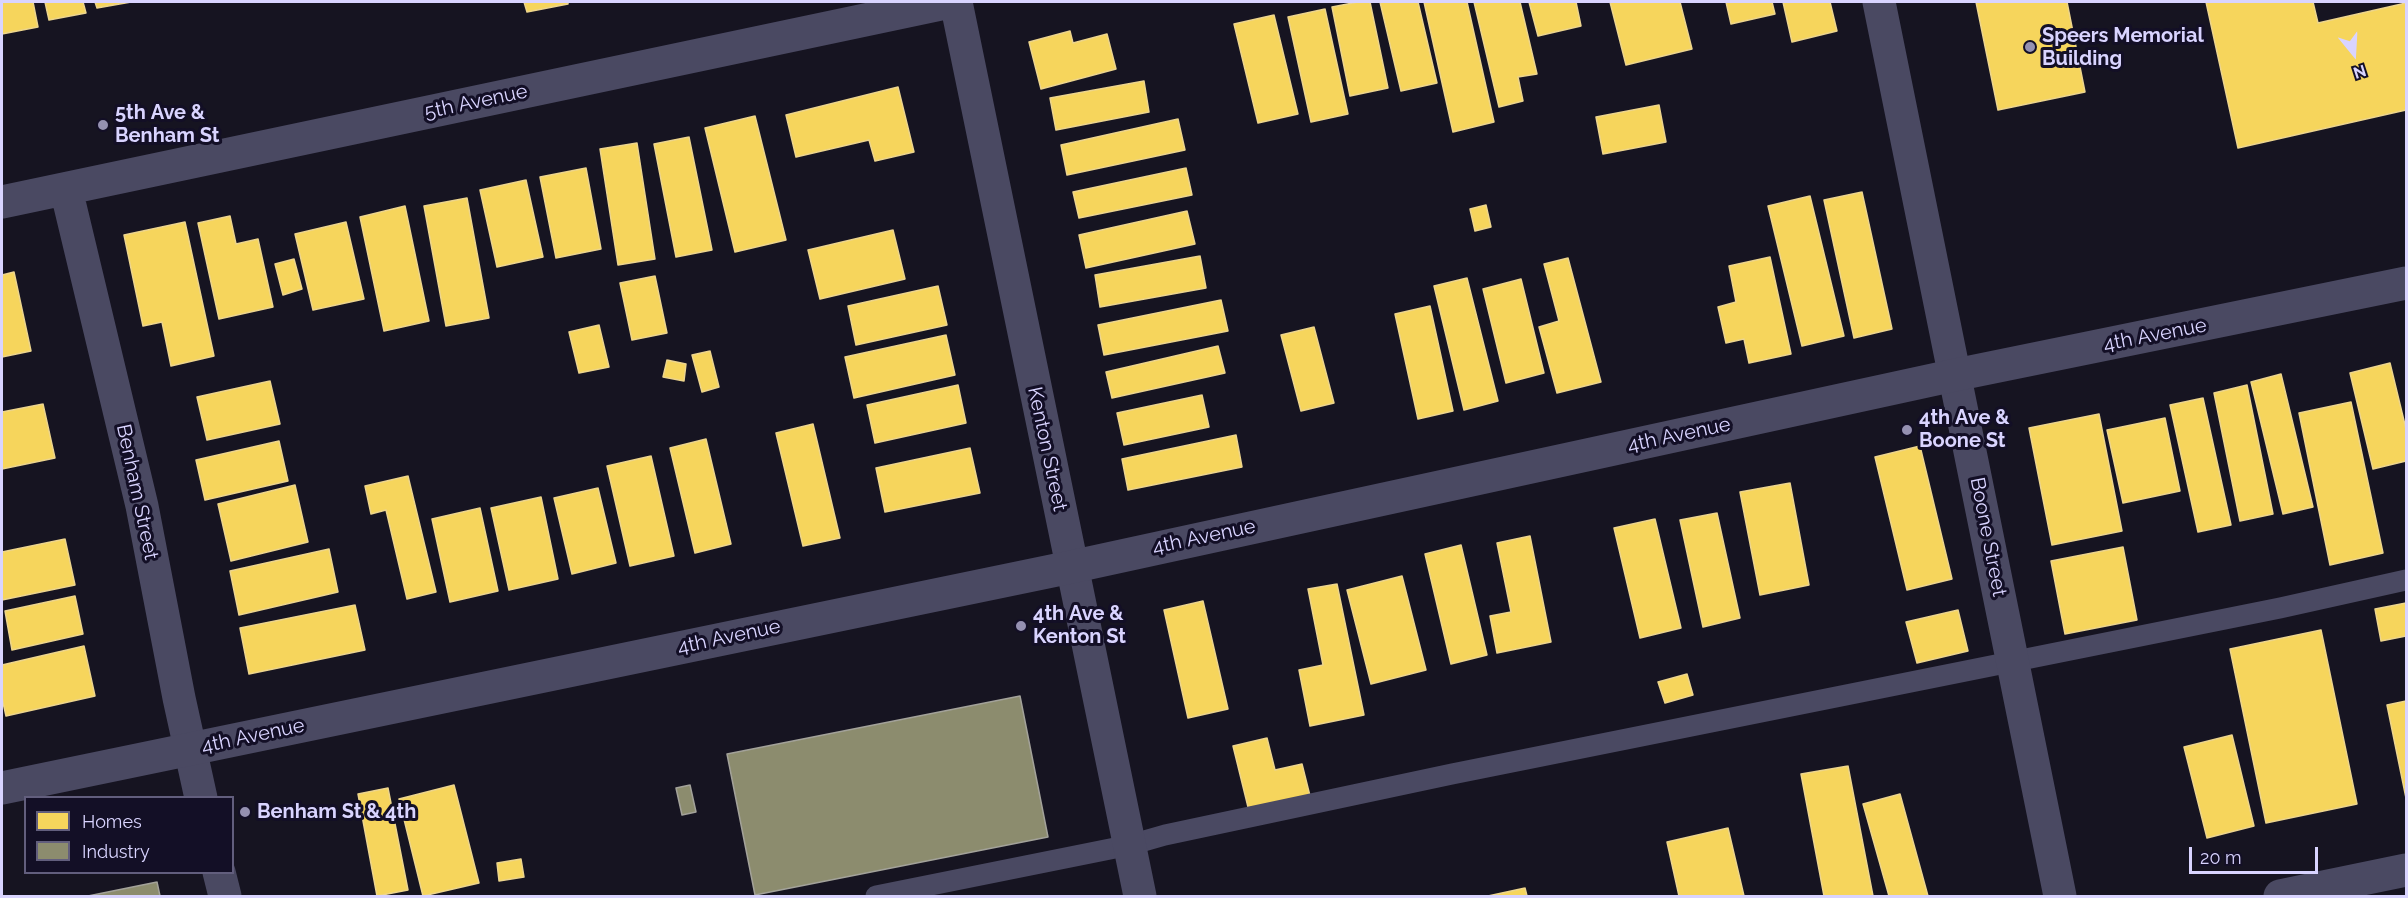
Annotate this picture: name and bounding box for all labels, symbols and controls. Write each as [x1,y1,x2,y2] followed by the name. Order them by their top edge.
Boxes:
[2042,24,2204,71] place label: Speers Memorial Building
[2324,24,2384,84] north arrow
[2023,40,2037,54] marker: Speers Memorial Building
[2351,61,2368,83] text: N
[422,79,530,125] street label: 5th Avenue
[115,101,219,148] place label: 5th Ave & Benham St
[96,118,110,132] marker: 5th Ave & Benham St
[2101,313,2209,357] street label: 4th Avenue
[1022,385,1072,513] street label: Kenton Street
[1919,406,2009,453] place label: 4th Ave & Boone St
[1625,412,1733,458] street label: 4th Avenue
[111,422,163,562] street label: Benham Street
[1900,423,1914,437] marker: 4th Ave & Boone St
[1965,475,2011,599] street label: Boone Street
[1150,514,1258,560] street label: 4th Avenue
[1033,602,1126,649] place label: 4th Ave & Kenton St
[675,614,783,660] street label: 4th Avenue
[1014,619,1028,633] marker: 4th Ave & Kenton St
[199,713,307,759] street label: 4th Avenue
[24,796,234,874] legend
[257,800,416,824] place label: Benham St & 4th
[238,805,252,819] marker: Benham St & 4th
[82,811,142,832] text: Homes
[2192,835,2321,873] scale bar
[82,841,150,862] text: Industry
[2200,847,2242,868] text: 20 m

